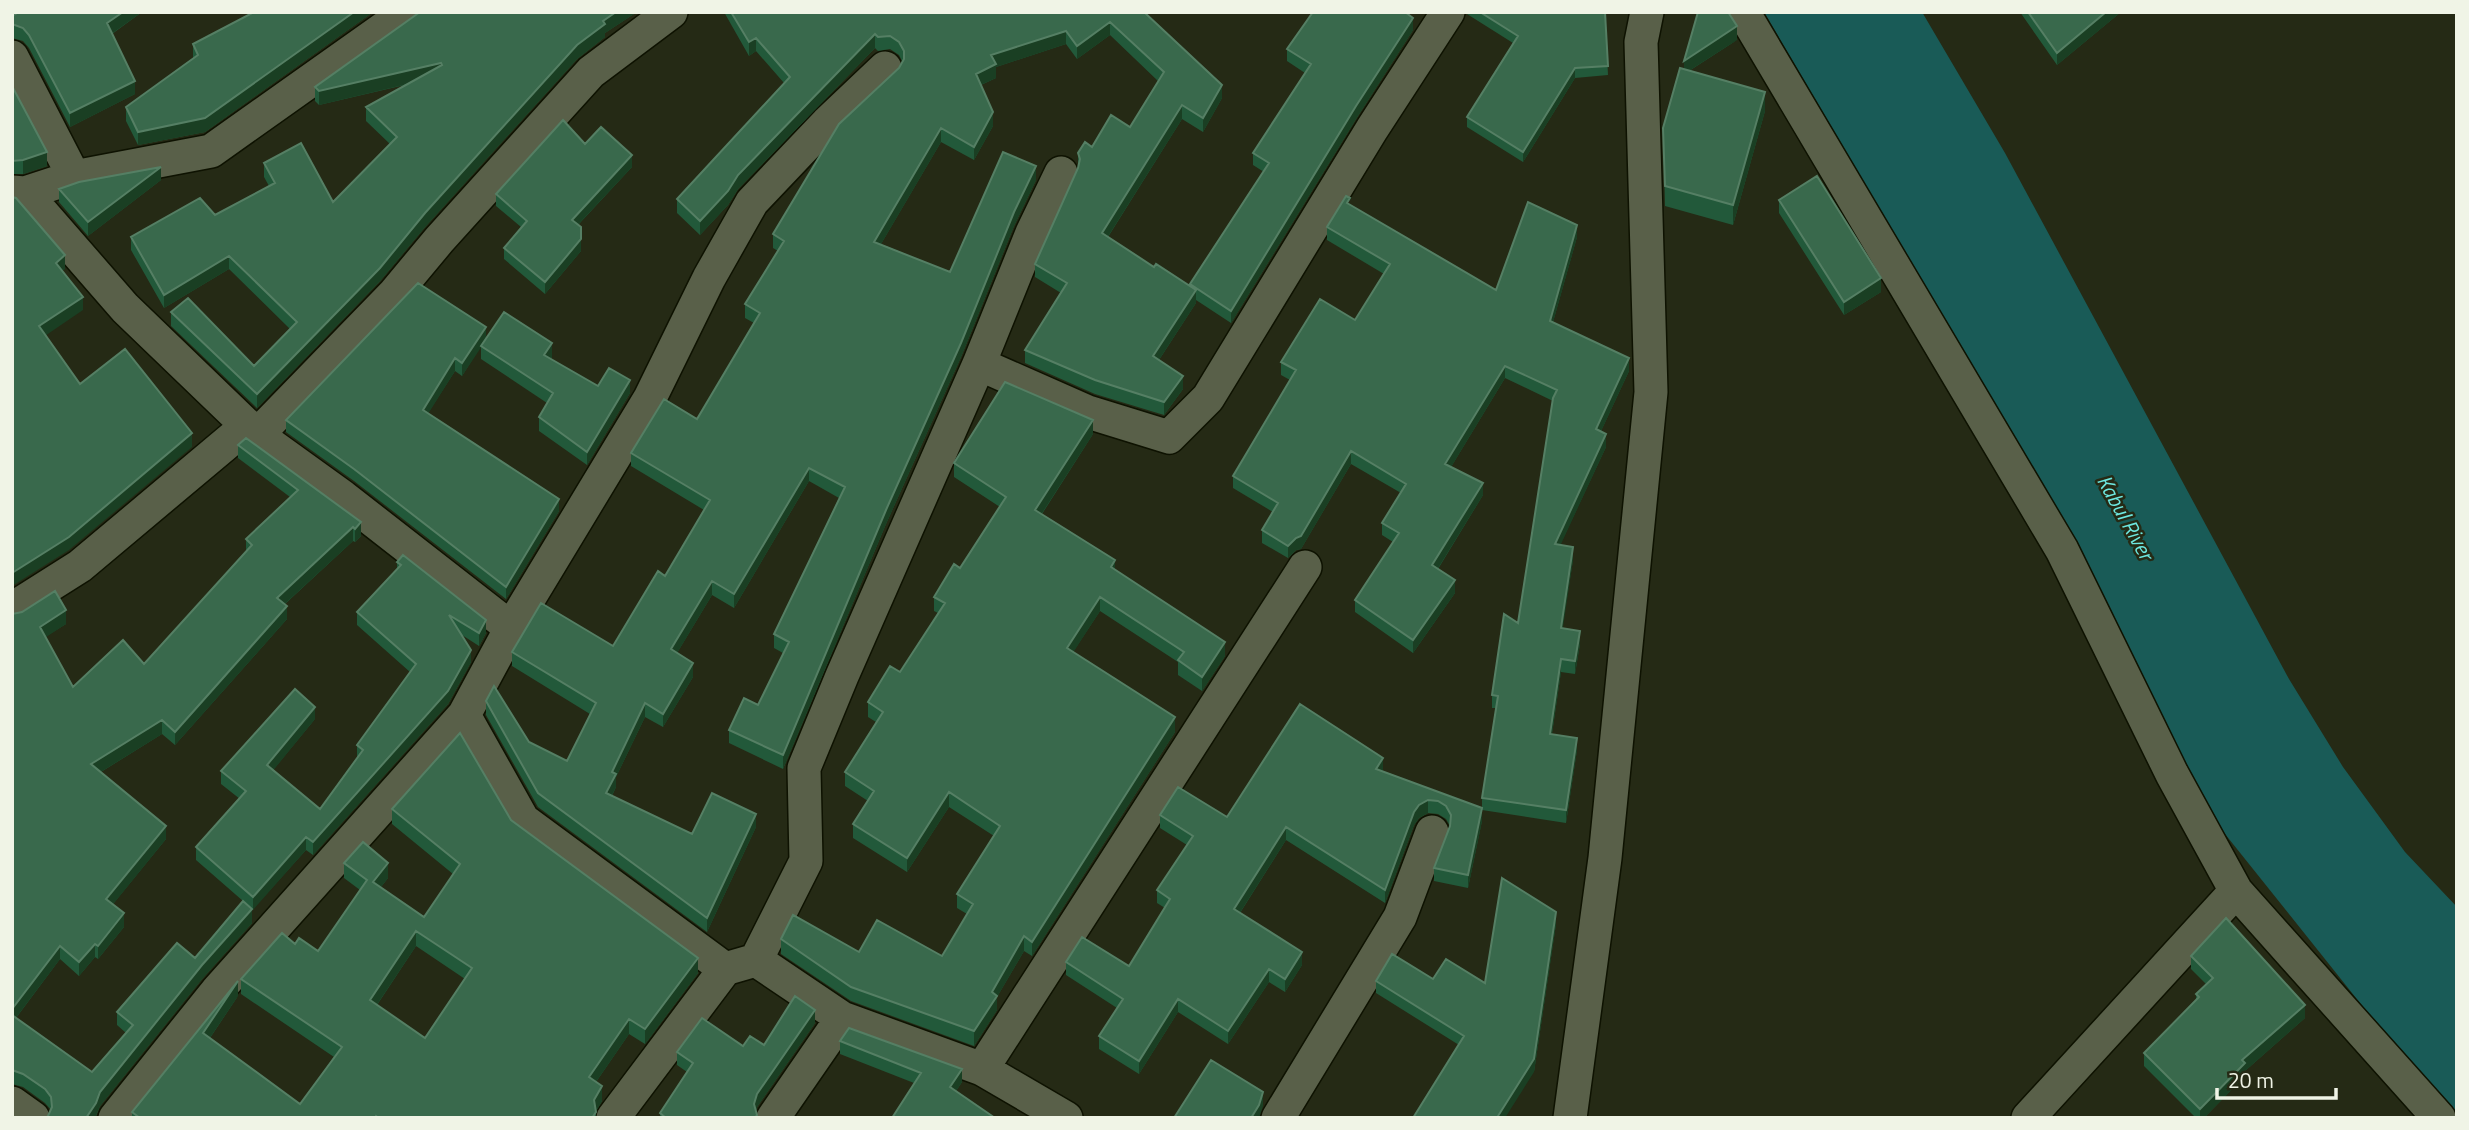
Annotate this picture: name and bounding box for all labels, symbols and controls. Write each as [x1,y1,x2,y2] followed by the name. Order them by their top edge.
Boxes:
[2089,469,2164,567] water label: Kabul River
[2217,1056,2336,1100] scale bar
[2228,1064,2274,1096] text: 20 m

